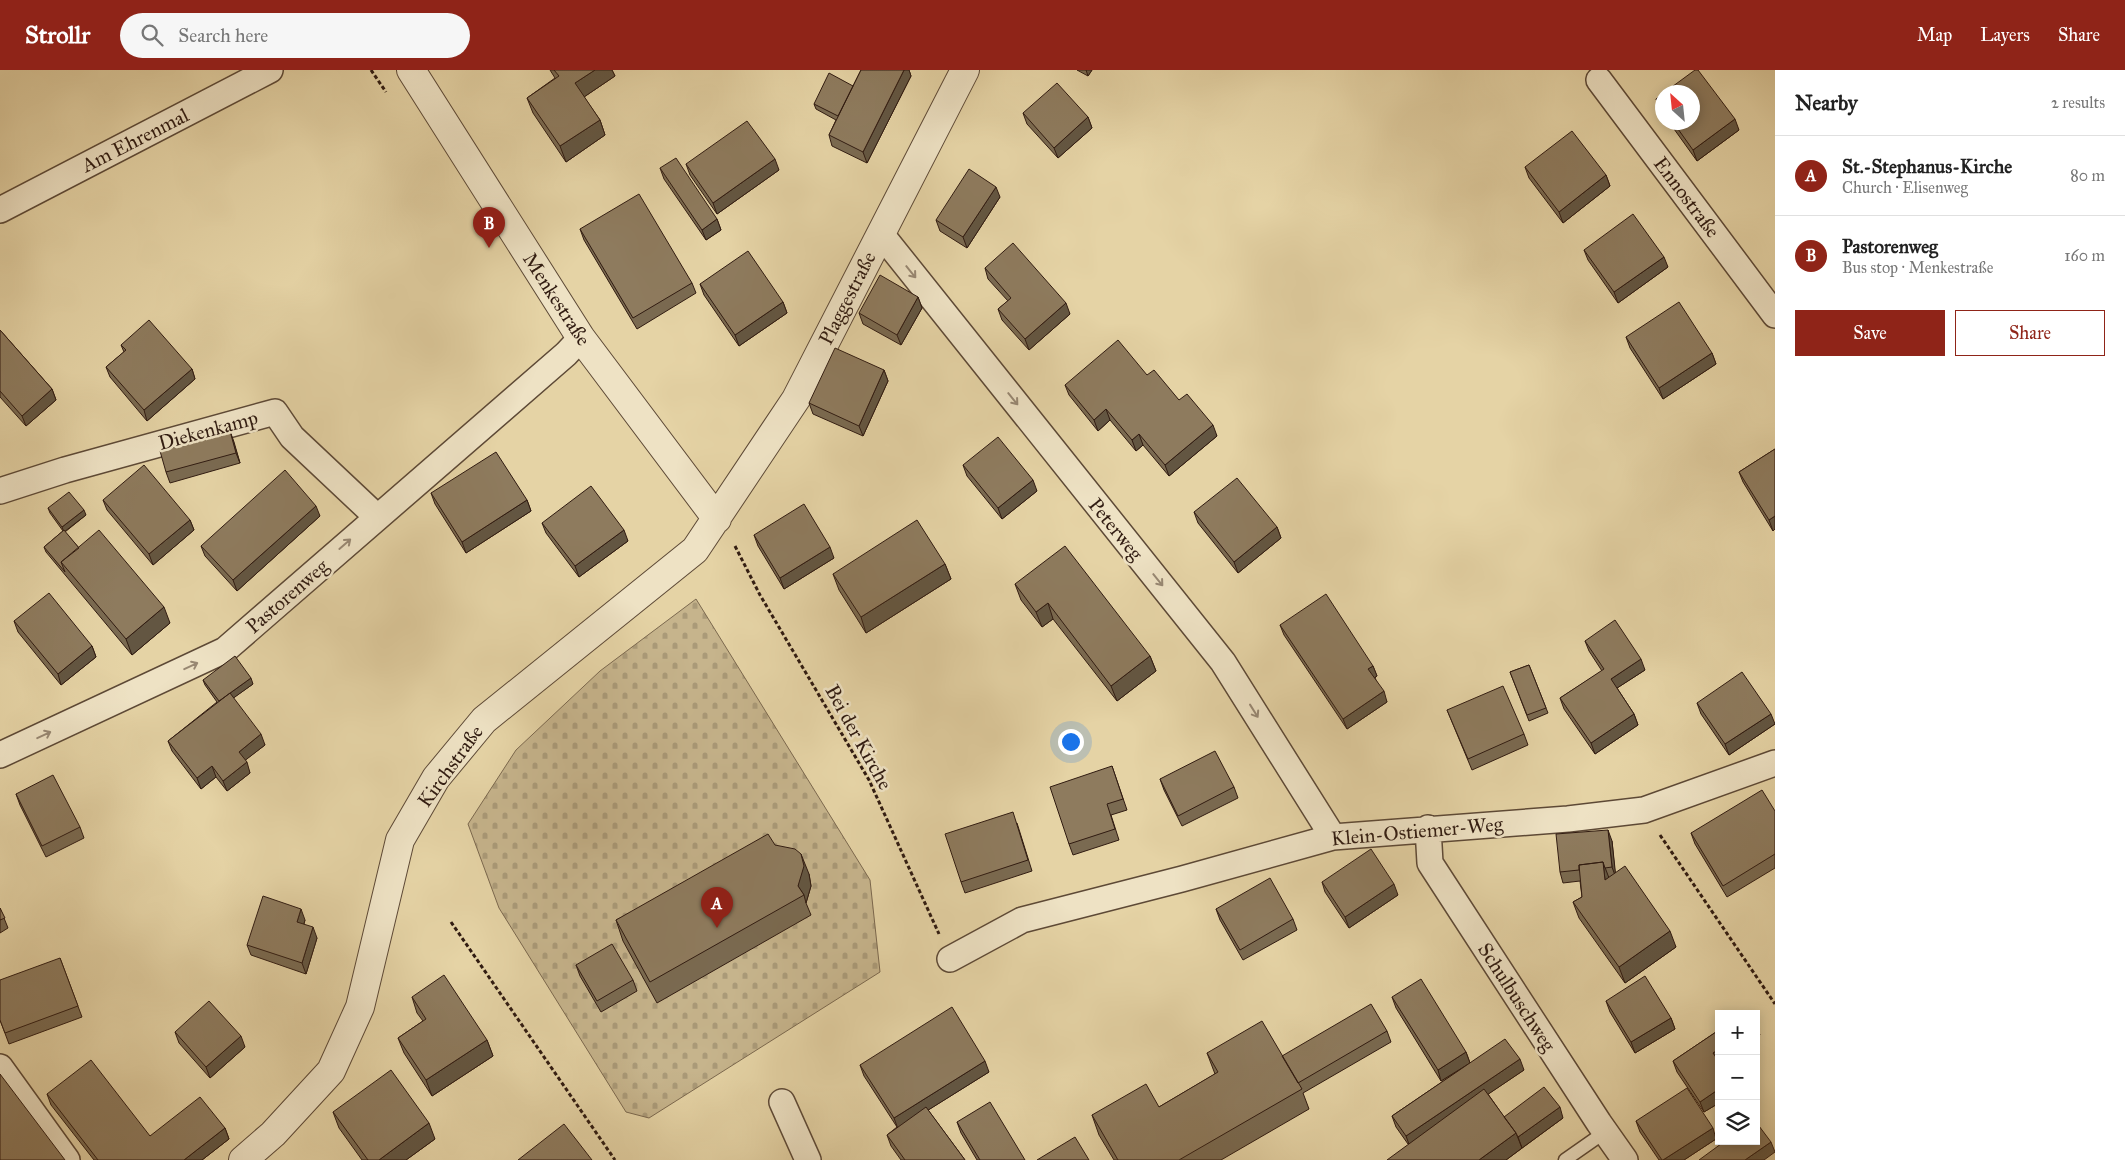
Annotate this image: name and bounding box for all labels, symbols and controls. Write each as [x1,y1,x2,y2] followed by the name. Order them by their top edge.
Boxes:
[120,13,470,58] search box
[25,20,90,50] text: Strollr
[138,21,166,49] icon: search
[178,24,268,47] text: Search here
[1917,24,1952,46] text: Map
[1980,24,2030,46] text: Layers
[2058,24,2100,46] text: Share
[1655,85,1700,130] north arrow
[1795,90,1858,116] text: Nearby
[2051,93,2105,112] text: 2 results
[76,102,193,178] street label: Am Ehrenmal
[1649,152,1725,242] street label: Ennostraße
[1842,155,2012,178] text: St.-Stephanus-Kirche
[1806,166,1816,185] text: A
[2070,166,2105,185] text: 80 m
[1842,178,1968,197] text: Church · Elisenweg
[473,207,505,248] pin: B
[1842,235,1938,258] text: Pastorenweg
[1806,246,1816,265] text: B
[2064,246,2105,265] text: 160 m
[813,247,882,349] street label: Plaggestraße
[518,248,596,350] street label: Menkestraße
[1842,258,1993,277] text: Bus stop · Menkestraße
[906,265,917,278] one-way arrow
[1795,310,1945,356] button: Save
[1955,310,2105,356] button: Share
[1007,392,1018,405] one-way arrow
[155,405,261,455] street label: Diekenkamp
[1083,493,1149,566] street label: Peterweg
[339,539,352,550] one-way arrow
[241,553,334,639] street label: Pastorenweg
[1152,574,1163,587] one-way arrow
[184,661,199,671] one-way arrow
[820,680,898,794] street label: Bei der Kirche
[1249,704,1259,718] one-way arrow
[412,720,488,812] street label: Kirchstraße
[36,729,51,739] one-way arrow
[1058,729,1084,755] your location
[1330,811,1505,851] street label: Klein-Ostiemer-Weg
[701,887,733,928] pin: A
[1472,938,1561,1057] street label: Schulbuschweg
[1715,1010,1760,1145] map controls
[1715,1010,1760,1055] button: +
[1715,1055,1760,1100] button: −
[1715,1100,1760,1145] button: layers

